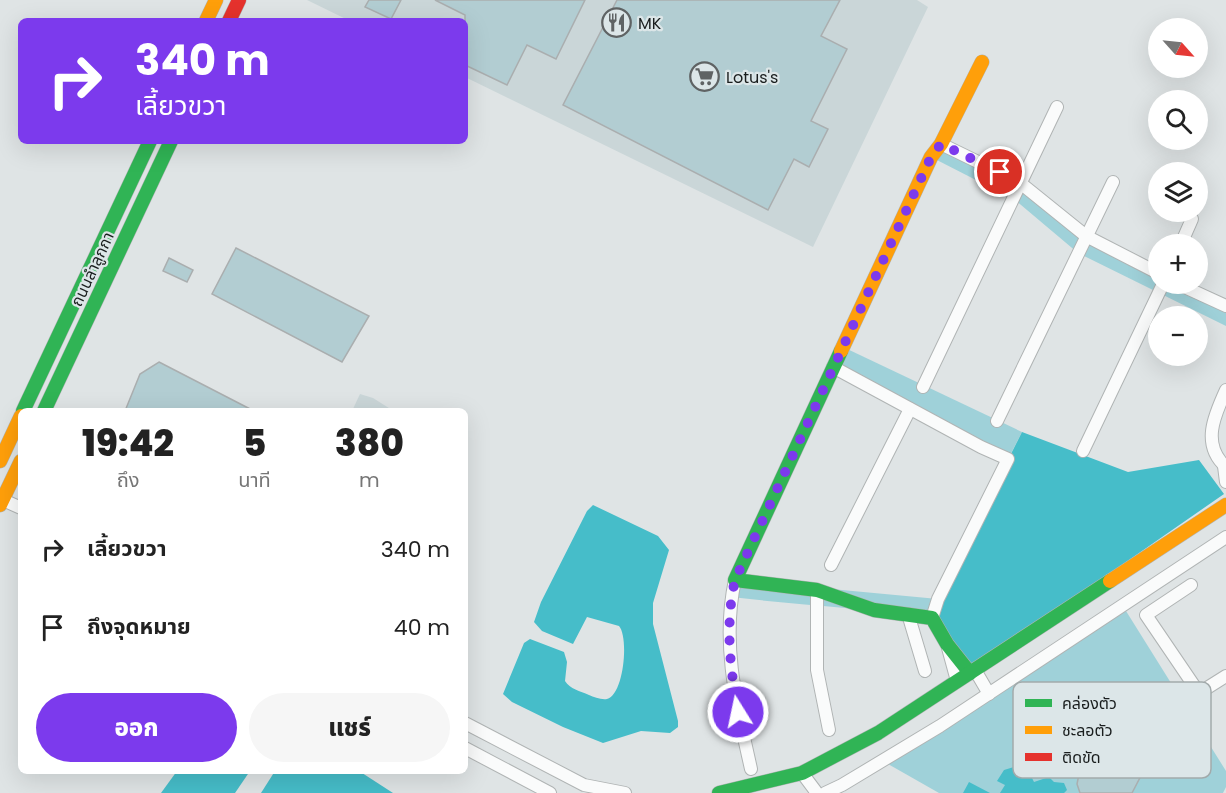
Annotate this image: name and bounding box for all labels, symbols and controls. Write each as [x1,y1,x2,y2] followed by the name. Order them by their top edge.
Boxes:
[601,7,633,39] restaurant icon: MK
[638,12,662,35] place label: MK
[1148,18,1208,78] north arrow
[1148,18,1208,366] map controls
[135,31,270,90] text: 340 m
[36,42,114,120] icon: right
[689,61,721,93] supermarket icon: Lotus's
[726,66,778,89] place label: Lotus's
[135,87,226,124] text: เลี้ยวขวา
[1148,90,1208,150] button: search
[974,146,1025,197] pin
[983,155,1016,188] icon: arrive
[1148,162,1208,222] button: layers
[65,228,120,310] street label: ถนนลำลูกกา
[1148,234,1208,294] button: +
[1148,306,1208,366] button: −
[82,418,174,469] text: 19:42
[243,418,266,469] text: 5
[335,418,404,469] text: 380
[117,466,139,494] text: ถึง
[238,466,271,494] text: นาที
[359,466,380,494] text: m
[36,533,69,566] icon: right
[87,533,167,564] text: เลี้ยวขวา
[381,534,450,565] text: 340 m
[36,611,69,644] icon: arrive
[87,611,191,642] text: ถึงจุดหมาย
[394,612,450,643] text: 40 m
[706,680,770,744] position arrow
[1013,682,1211,778] legend
[1062,692,1117,715] text: คล่องตัว
[36,693,237,762] button: ออก
[249,693,450,762] button: แชร์
[1062,719,1113,742] text: ชะลอตัว
[1062,746,1101,769] text: ติดขัด

